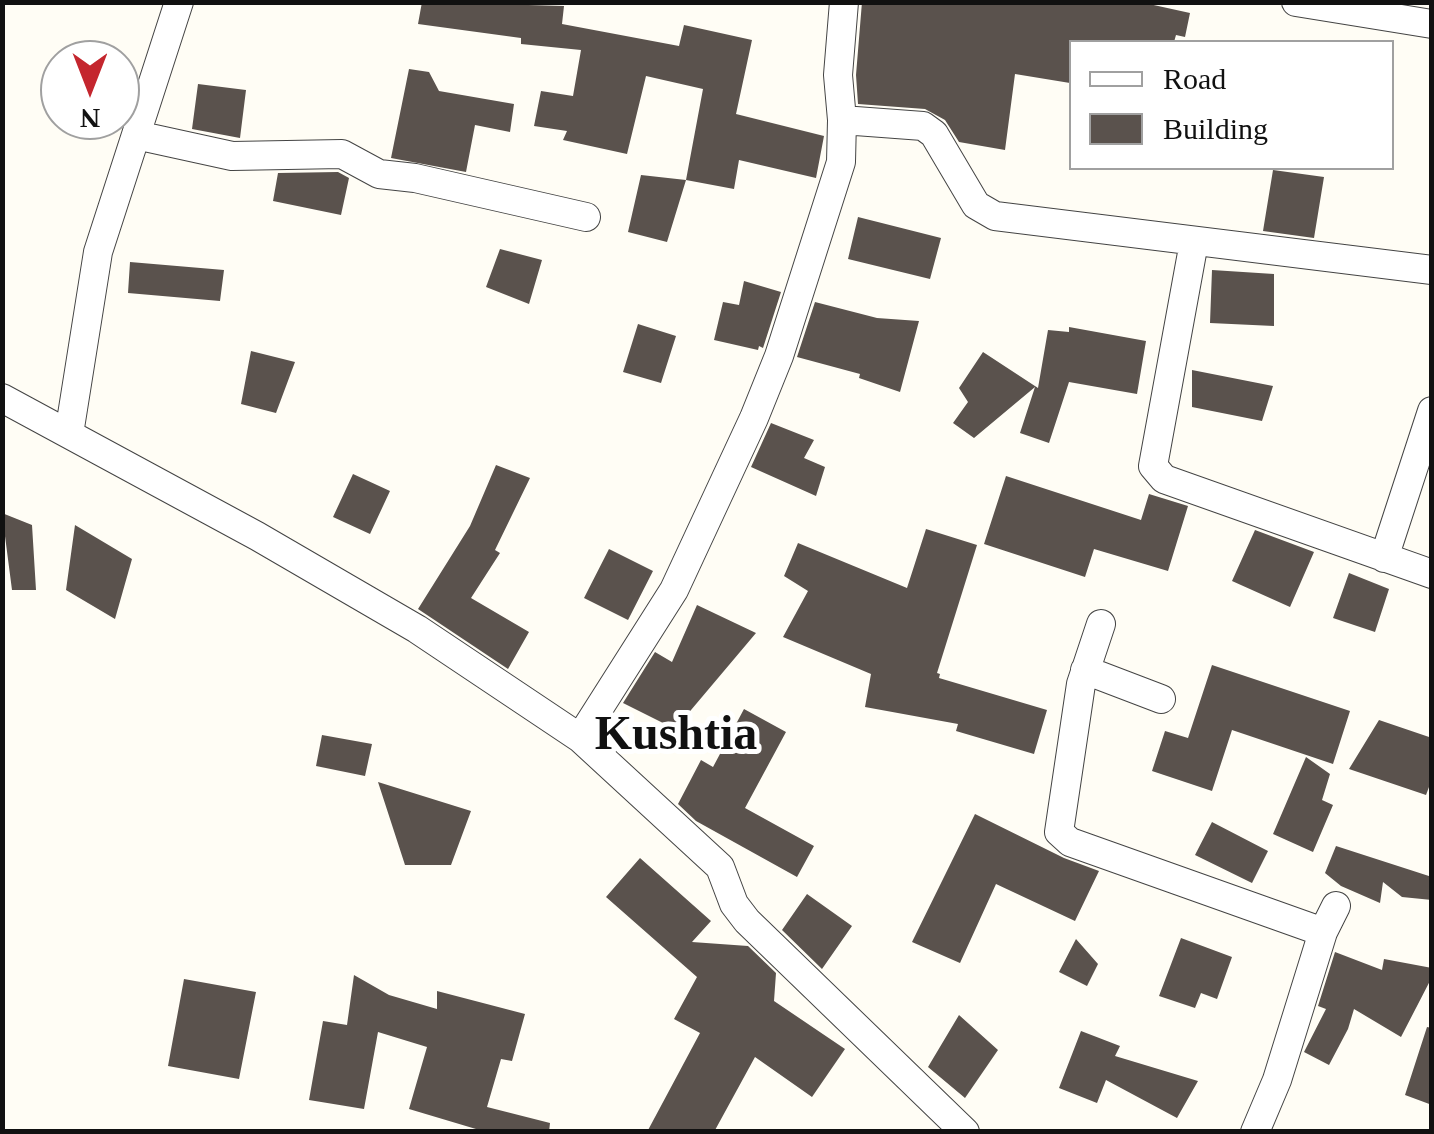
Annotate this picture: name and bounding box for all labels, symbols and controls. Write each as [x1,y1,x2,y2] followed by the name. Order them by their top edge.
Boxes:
[40,40,140,140] north arrow
[1069,40,1394,170] legend
[1163,62,1226,95] text: Road
[80,103,100,134] text: N
[1163,112,1268,145] text: Building
[595,708,757,766] district label: Kushtia

